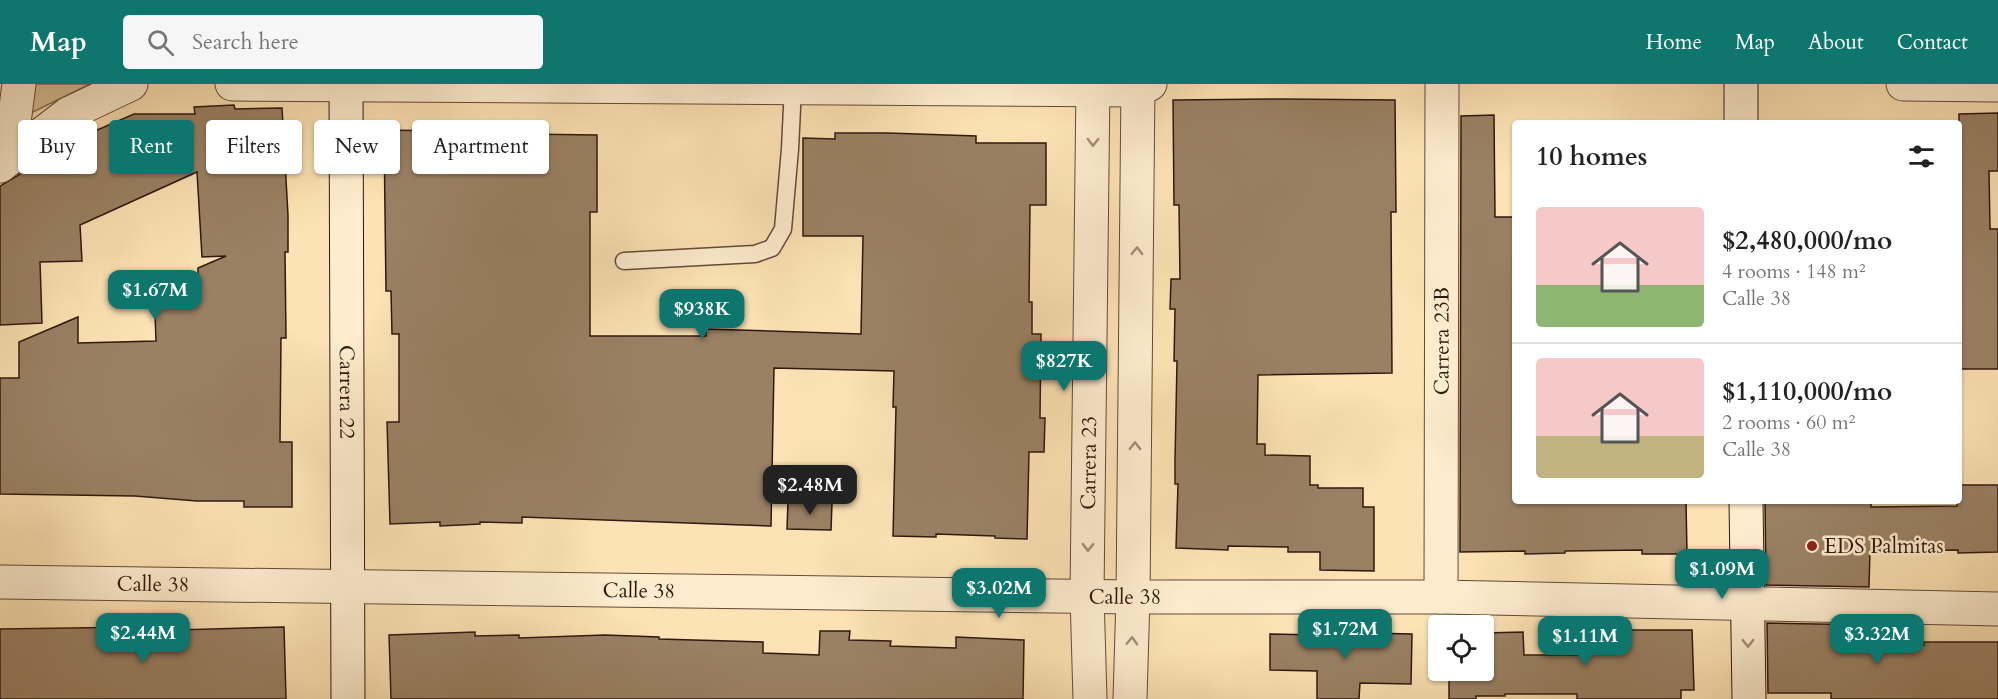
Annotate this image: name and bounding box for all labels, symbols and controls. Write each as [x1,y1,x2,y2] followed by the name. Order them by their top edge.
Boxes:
[123,15,543,69] search box
[30,23,87,61] text: Map
[144,26,177,59] icon: search
[192,27,299,57] text: Search here
[1646,28,1702,57] text: Home
[1735,28,1775,57] text: Map
[1808,28,1864,57] text: About
[1897,28,1968,57] text: Contact
[18,120,97,174] chip: Buy
[109,120,194,174] chip: Rent
[206,120,302,174] chip: Filters
[314,120,400,174] chip: New
[412,120,549,174] chip: Apartment
[1087,138,1099,147] one-way arrow
[1536,139,1647,174] text: 10 homes
[1905,140,1938,173] icon: filters
[1722,223,1892,258] text: $2,480,000/mo
[1584,231,1656,303] icon: home
[1131,246,1143,255] one-way arrow
[1722,258,1866,285] text: 4 rooms · 148 m²
[106,270,204,321] pin: $1.67M
[122,276,188,303] text: $1.67M
[1722,285,1791,312] text: Calle 38
[1427,287,1456,395] street label: Carrera 23B
[660,289,744,340] pin: $938K
[673,295,731,322] text: $938K
[1022,341,1106,392] pin: $827K
[332,345,362,439] street label: Carrera 22
[1035,347,1093,374] text: $827K
[1722,374,1892,409] text: $1,110,000/mo
[1584,382,1656,454] icon: home
[1722,409,1855,436] text: 2 rooms · 60 m²
[1073,416,1104,510] street label: Carrera 23
[1722,436,1791,463] text: Calle 38
[1129,441,1141,450] one-way arrow
[761,465,859,516] pin: $2.48M
[777,471,843,498] text: $2.48M
[1824,532,1943,561] place label: EDS Palmitas
[1805,539,1819,553] marker: EDS Palmitas
[1082,543,1094,552] one-way arrow
[1673,549,1771,600] pin: $1.09M
[1689,555,1755,582] text: $1.09M
[950,568,1048,619] pin: $3.02M
[117,569,189,599] street label: Calle 38
[966,574,1032,601] text: $3.02M
[602,575,675,605] street label: Calle 38
[1088,582,1161,612] street label: Calle 38
[1296,609,1394,660] pin: $1.72M
[94,613,192,664] pin: $2.44M
[1828,614,1926,665] pin: $3.32M
[1312,615,1378,642] text: $1.72M
[1428,615,1494,681] map controls
[1428,615,1494,681] button: locate
[1536,616,1634,667] pin: $1.11M
[110,619,176,646] text: $2.44M
[1844,620,1910,647] text: $3.32M
[1552,622,1618,649] text: $1.11M
[1126,636,1138,645] one-way arrow
[1742,639,1754,648] one-way arrow

